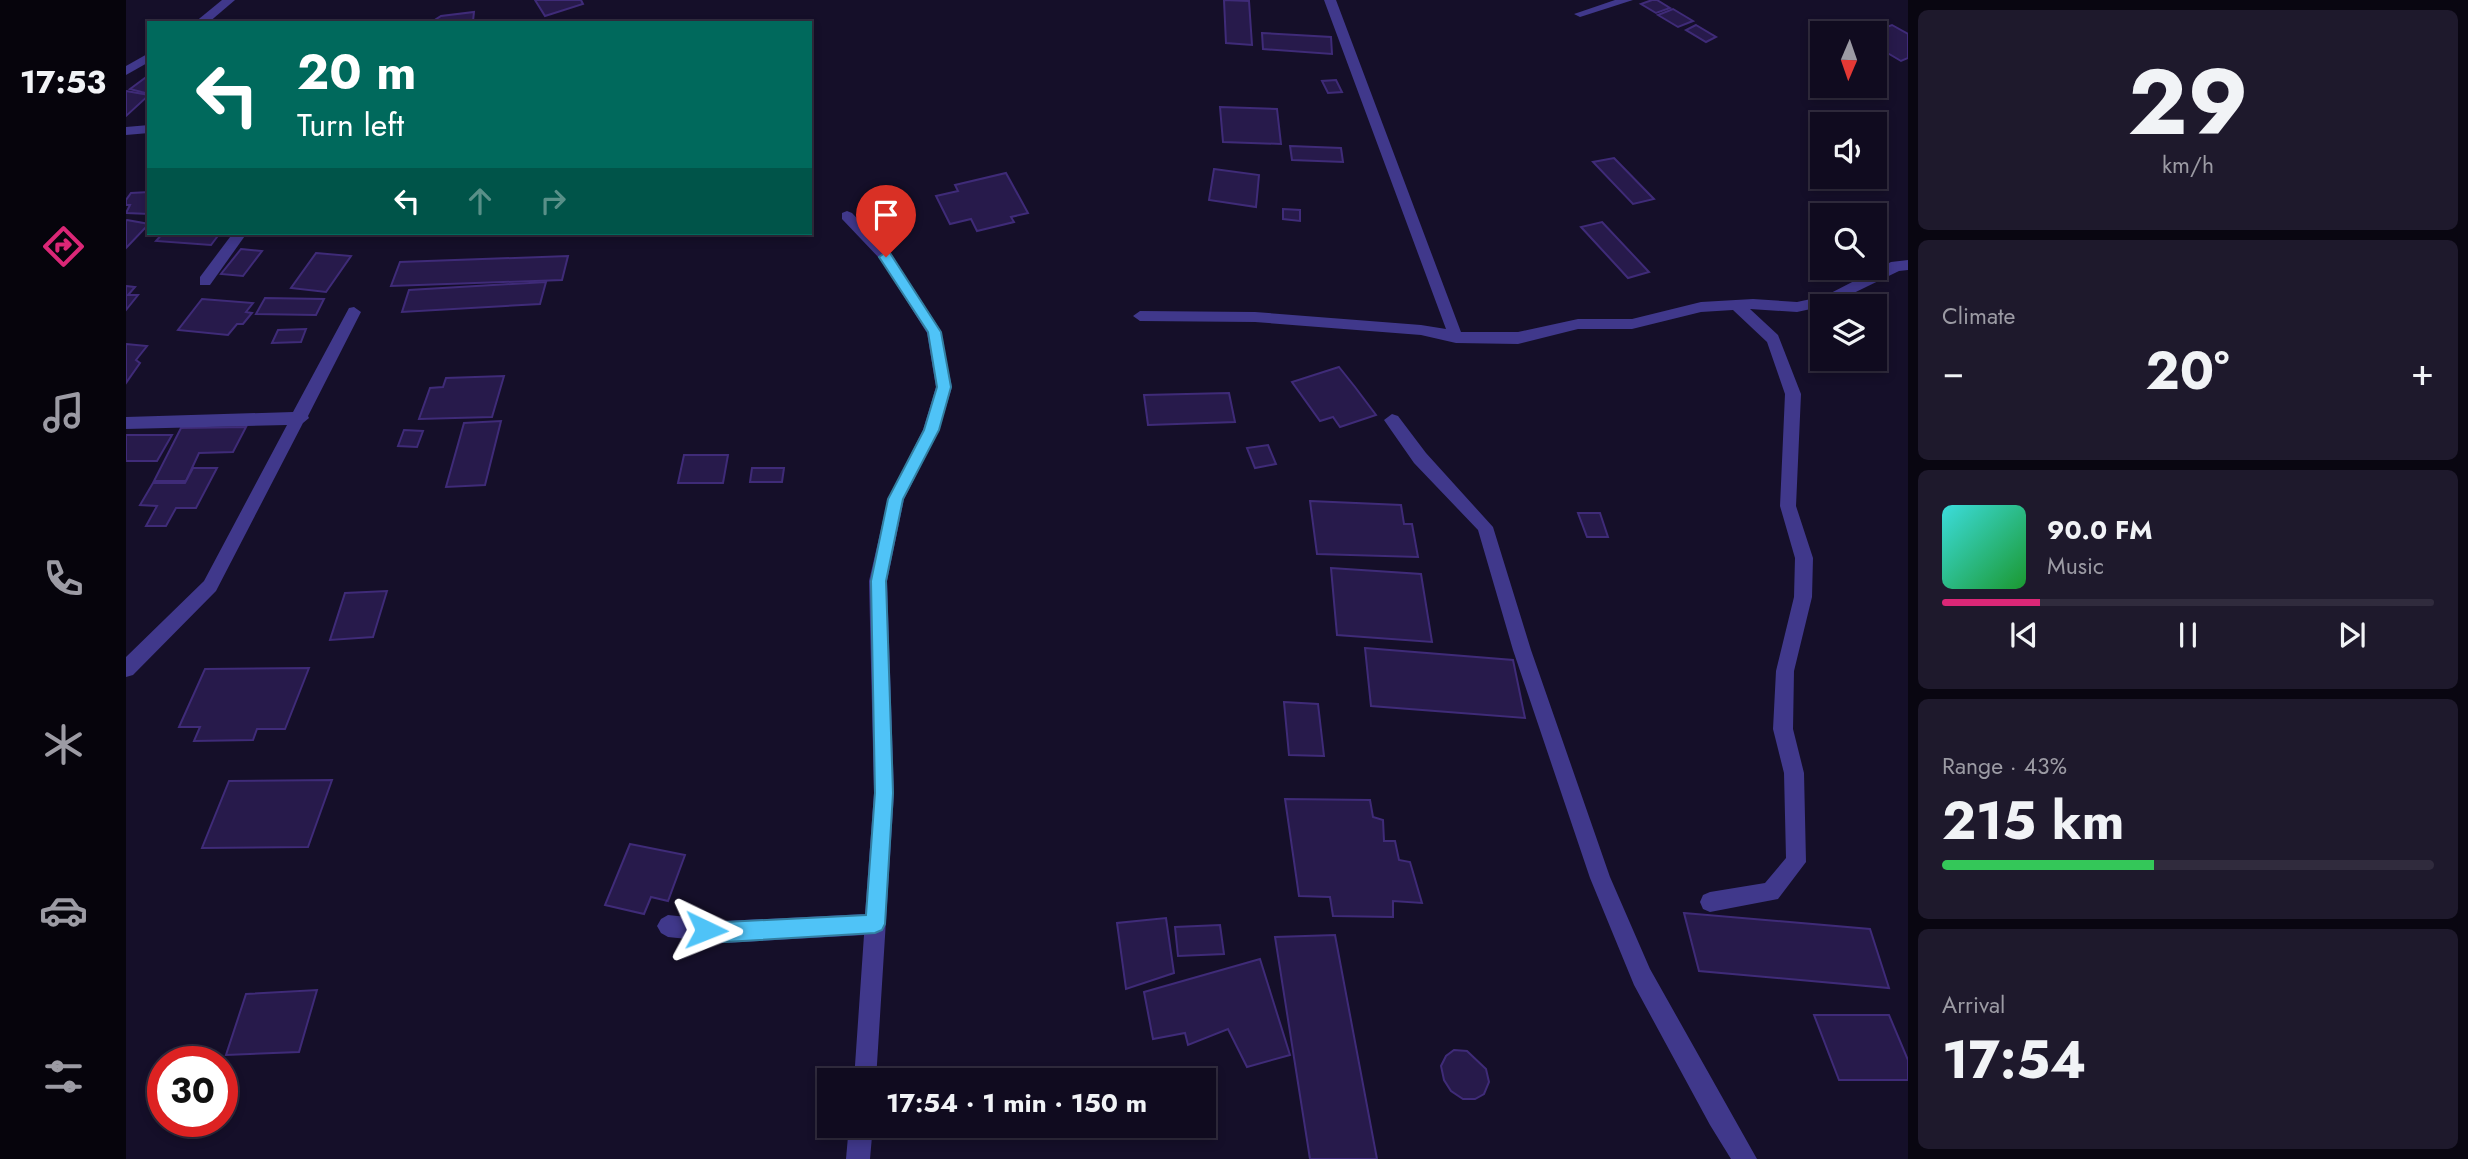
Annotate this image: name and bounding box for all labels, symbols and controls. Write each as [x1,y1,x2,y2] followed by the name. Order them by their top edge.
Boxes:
[1810,21,1886,98] north arrow
[1810,21,1887,371] map controls
[297,37,416,107] text: 20 m
[2128,37,2248,168] text: 29
[182,49,273,140] icon: left
[20,59,106,105] text: 17:53
[297,102,404,148] text: Turn left
[1810,112,1887,189] button: sound
[2162,148,2214,182] text: km/h
[388,182,426,220] icon: left
[461,182,499,220] icon: ahead
[534,182,572,220] icon: right
[856,185,916,257] pin
[867,196,905,234] icon: arrive
[1810,203,1887,280] button: search
[39,222,88,271] icon: directions
[1810,294,1887,371] button: layers
[1942,299,2015,333] text: Climate
[2146,333,2230,409] text: 20°
[1942,344,1964,399] text: −
[2411,344,2434,399] text: +
[39,388,88,437] icon: music
[2047,511,2153,549] text: 90.0 FM
[2047,549,2104,583] text: Music
[39,554,88,603] icon: phone
[2005,616,2043,654] icon: previous
[2169,616,2207,654] icon: pause
[2333,616,2371,654] icon: next
[39,720,88,769] icon: climate
[1942,749,2067,783] text: Range · 43%
[1942,783,2124,859] text: 215 km
[39,886,88,935] icon: car
[669,893,743,967] position arrow
[1942,988,2005,1022] text: Arrival
[1942,1022,2086,1098] text: 17:54
[147,1046,238,1137] speed limit sign: 30
[39,1052,88,1101] icon: filters
[886,1084,1147,1122] text: 17:54 · 1 min · 150 m

